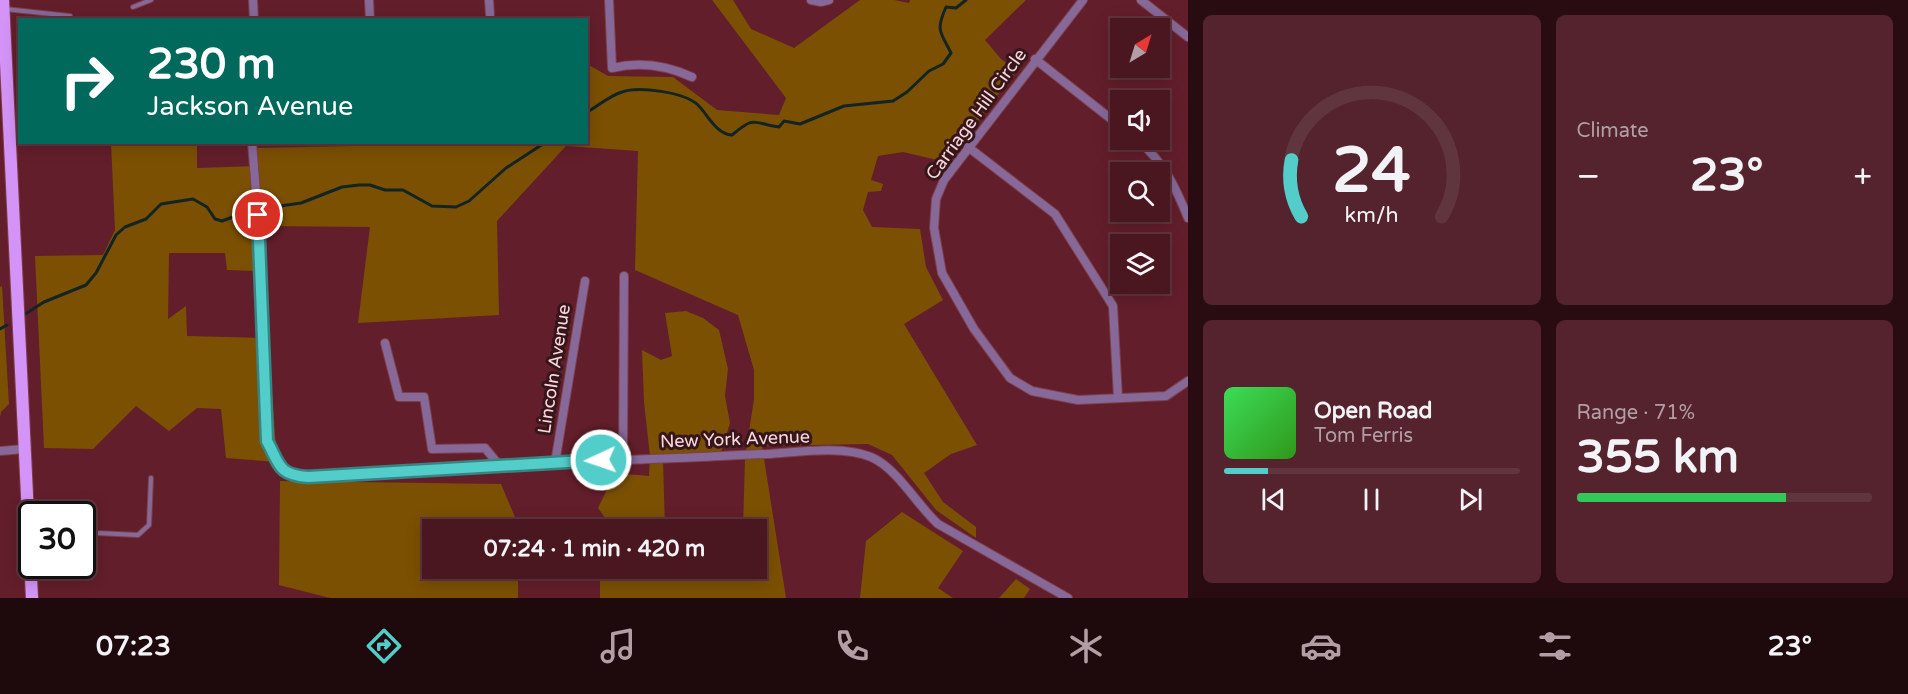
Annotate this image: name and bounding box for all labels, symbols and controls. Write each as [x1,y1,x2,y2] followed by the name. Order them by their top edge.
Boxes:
[1110,18,1170,78] north arrow
[1110,18,1170,294] map controls
[147,39,276,90] text: 230 m
[48,42,126,120] icon: right
[921,44,1031,184] street label: Carriage Hill Circle
[147,90,353,123] text: Jackson Avenue
[1110,90,1170,150] button: sound
[1577,119,1649,143] text: Climate
[1333,134,1411,209] text: 24
[1690,149,1763,203] text: 23°
[1577,157,1600,196] text: −
[1853,157,1872,196] text: +
[1110,162,1170,222] button: search
[232,189,283,240] pin
[241,198,274,231] icon: arrive
[1345,202,1399,228] text: km/h
[1110,234,1170,294] button: layers
[533,303,575,435] street label: Lincoln Avenue
[1314,398,1432,424] text: Open Road
[1577,401,1695,425] text: Range · 71%
[1314,424,1413,448] text: Tom Ferris
[660,425,810,453] street label: New York Avenue
[569,428,633,492] position arrow
[1577,431,1739,485] text: 355 km
[1257,483,1290,516] icon: previous
[1355,483,1388,516] icon: pause
[1454,483,1487,516] icon: next
[18,501,96,579] speed limit sign: 30
[484,536,705,562] text: 07:24 · 1 min · 420 m
[363,625,405,667] icon: directions
[597,625,639,667] icon: music
[831,625,873,667] icon: phone
[1065,625,1107,667] icon: climate
[1300,625,1342,667] icon: car
[1534,625,1576,667] icon: filters
[96,630,171,663] text: 07:23
[1768,630,1812,663] text: 23°

